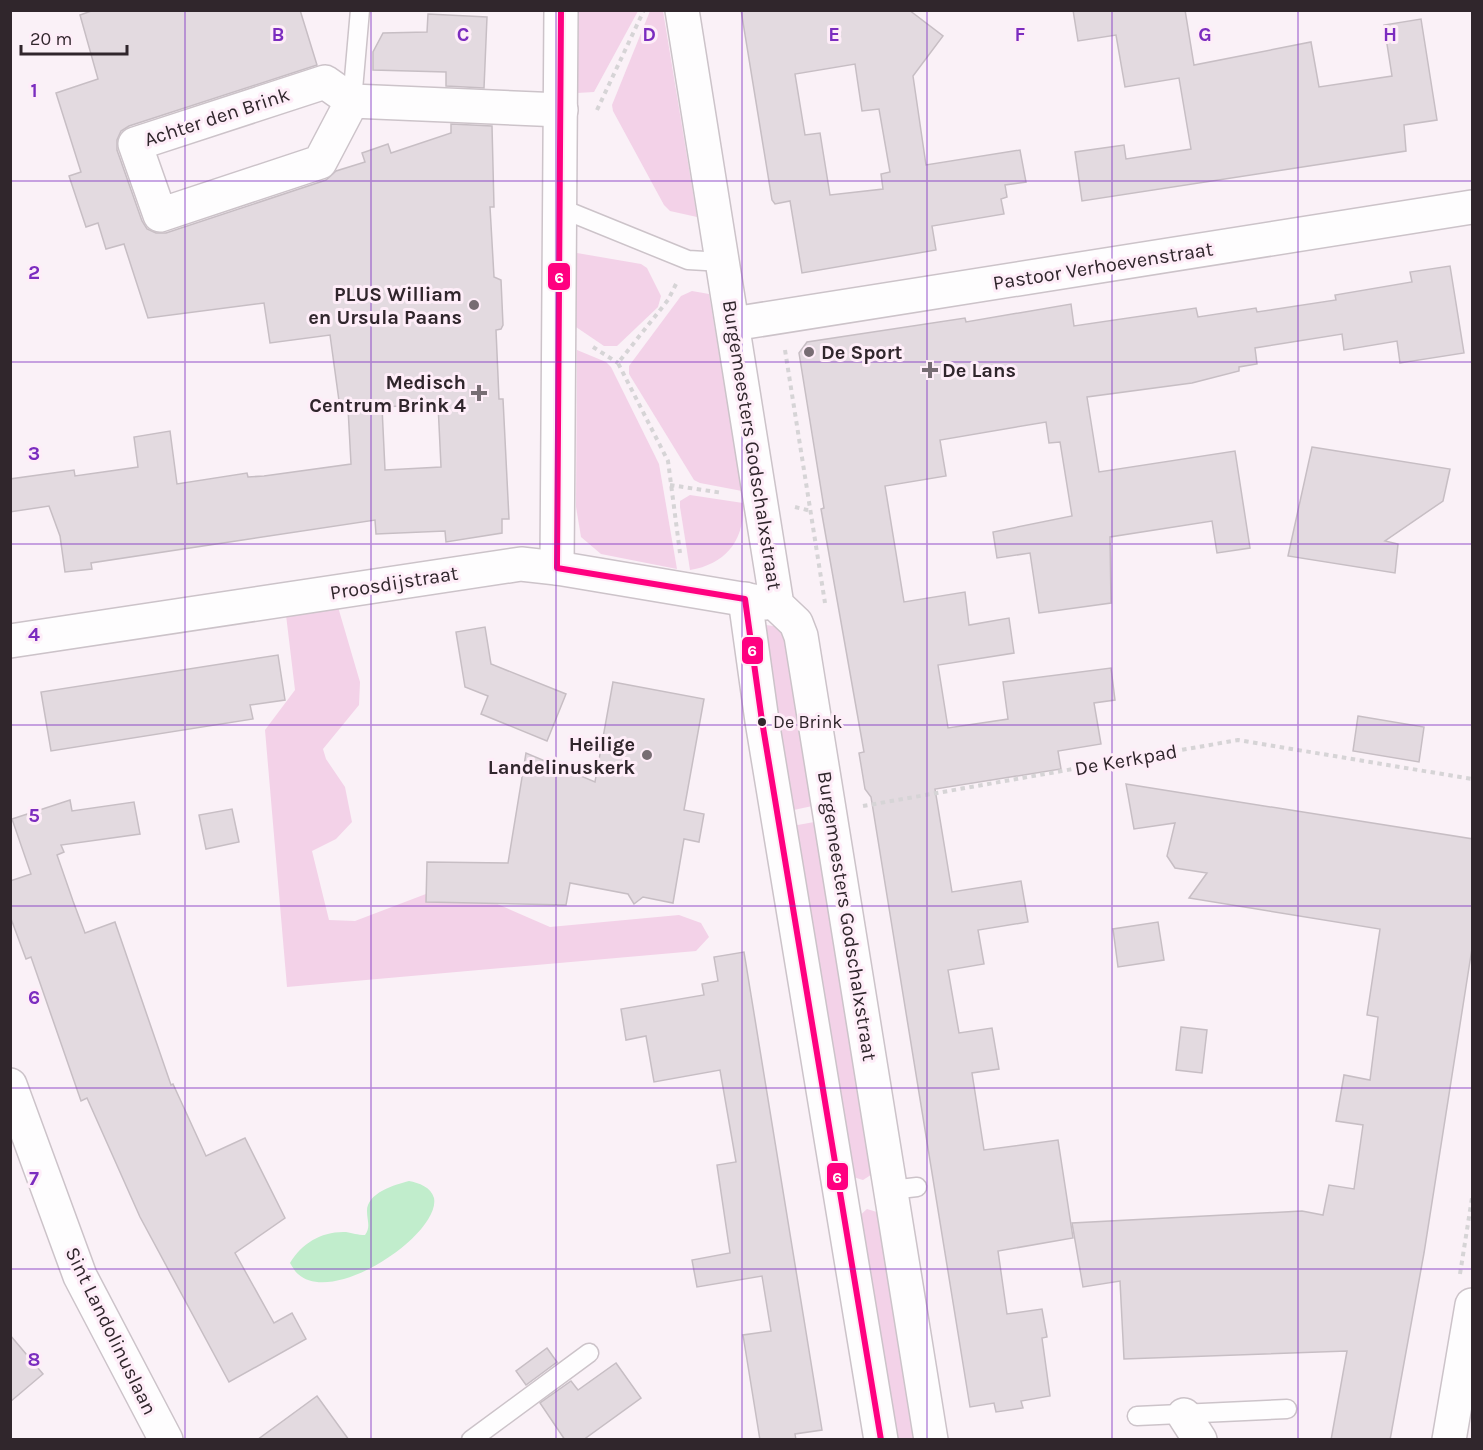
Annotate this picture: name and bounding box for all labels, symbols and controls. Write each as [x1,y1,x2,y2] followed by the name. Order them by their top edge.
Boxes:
[21,18,128,56] scale bar
[272,23,284,46] text: B
[457,23,469,46] text: C
[642,23,656,46] text: D
[828,23,840,46] text: E
[1015,23,1026,46] text: F
[1198,23,1212,46] text: G
[1383,23,1397,46] text: H
[30,28,72,50] text: 20 m
[30,79,38,102] text: 1
[141,83,293,151] street label: Achter den Brink
[991,237,1215,295] street label: Pastoor Verhoevenstraat
[28,261,40,284] text: 2
[547,262,571,291] line badge: 6
[554,268,564,287] text: 6
[308,283,462,329] place label: PLUS William en Ursula Paans
[467,298,481,312] marker: PLUS William en Ursula Paans
[718,298,786,592] street label: Burgemeesters Godschalxstraat
[821,341,903,364] place label: De Sport
[802,345,816,359] marker: De Sport
[942,359,1016,382] place label: De Lans
[923,363,937,377] marker: De Lans
[309,371,466,417] place label: Medisch Centrum Brink 4
[470,384,488,402] marker: Medisch Centrum Brink 4
[28,442,40,465] text: 3
[328,561,460,604] street label: Proosdijstraat
[28,623,40,646] text: 4
[741,636,764,665] line badge: 6
[747,641,757,660] text: 6
[773,711,842,733] place label: De Brink
[756,716,768,728] marker: De Brink
[488,733,635,779] place label: Heilige Landelinuskerk
[1073,740,1179,780] street label: De Kerkpad
[640,748,654,762] marker: Heilige Landelinuskerk
[813,769,881,1063] street label: Burgemeesters Godschalxstraat
[28,804,40,827] text: 5
[28,986,40,1009] text: 6
[826,1162,849,1191] line badge: 6
[29,1167,39,1190] text: 7
[832,1168,842,1187] text: 6
[60,1243,162,1419] street label: Sint Landolinuslaan
[28,1348,40,1371] text: 8

